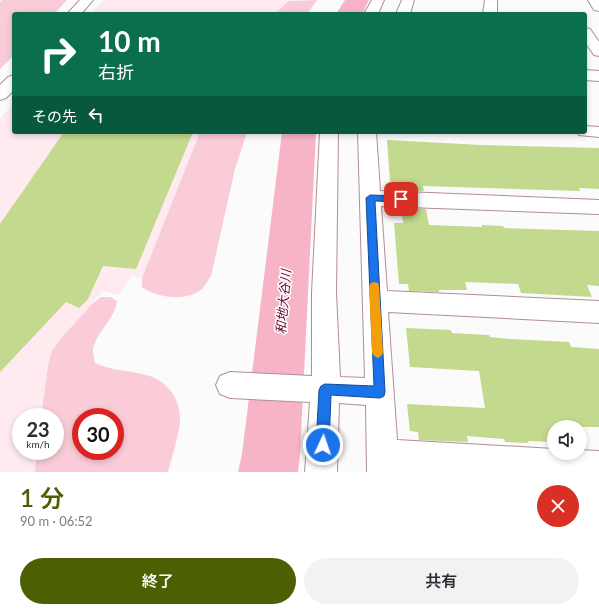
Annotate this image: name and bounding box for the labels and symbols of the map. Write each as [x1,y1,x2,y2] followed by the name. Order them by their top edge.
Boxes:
[384,182,418,216] pin
[272,267,294,335] water label: 和地大谷川
[72,408,124,460] speed limit sign: 30
[302,424,344,466] position arrow

